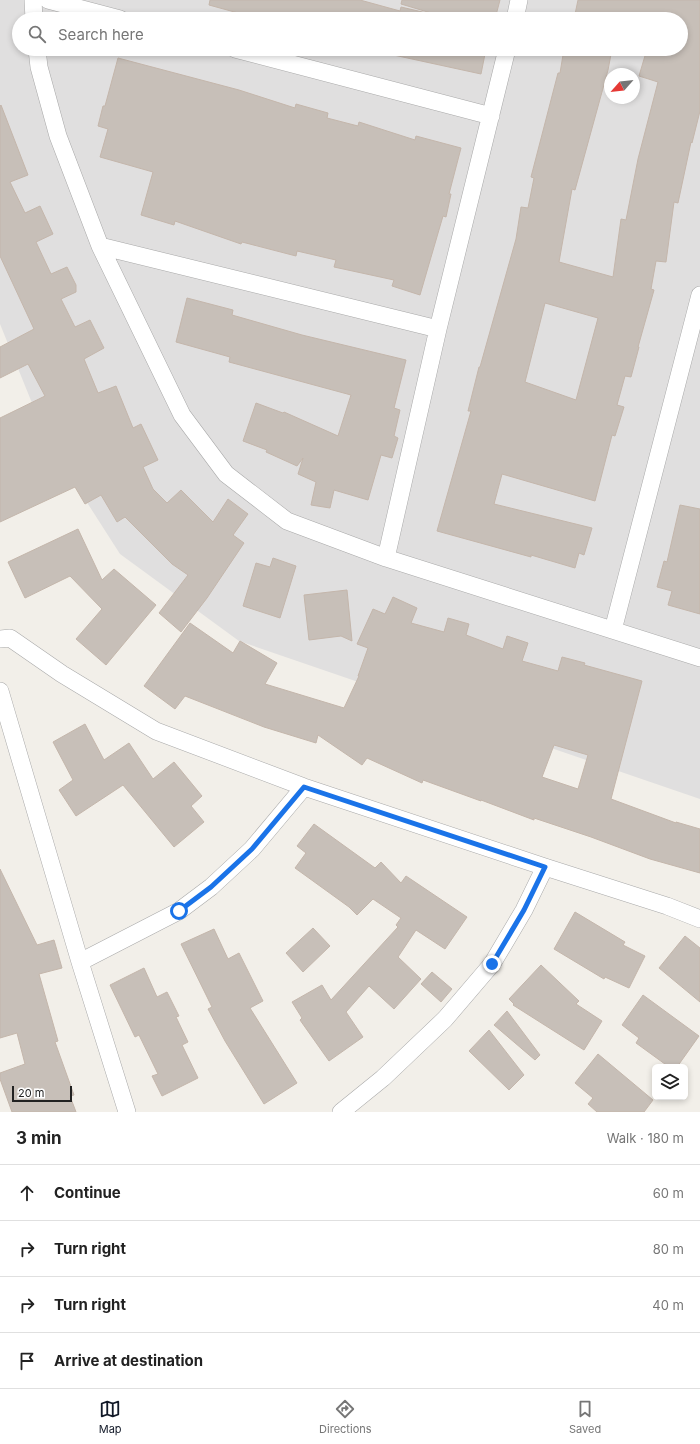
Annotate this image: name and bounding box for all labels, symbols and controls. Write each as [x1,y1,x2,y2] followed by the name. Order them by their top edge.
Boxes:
[12,12,688,56] search box
[26,23,48,45] icon: search
[58,25,144,44] text: Search here
[604,68,640,104] north arrow
[170,902,188,920] route start
[483,955,501,973] route end
[652,1064,688,1100] map controls
[652,1064,688,1100] button: layers
[12,1084,72,1103] scale bar
[18,1086,44,1100] text: 20 m
[16,1128,62,1148] text: 3 min
[607,1130,684,1146] text: Walk · 180 m
[16,1182,38,1204] icon: ahead
[54,1183,121,1202] text: Continue
[653,1185,684,1201] text: 60 m
[16,1238,38,1260] icon: right
[54,1239,126,1258] text: Turn right
[653,1241,684,1257] text: 80 m
[16,1294,38,1316] icon: right
[54,1295,126,1314] text: Turn right
[652,1297,684,1313] text: 40 m
[16,1350,38,1372] icon: arrive
[54,1351,203,1370] text: Arrive at destination
[99,1398,122,1436] tab: Map
[319,1398,372,1436] tab: Directions
[569,1398,601,1436] tab: Saved

